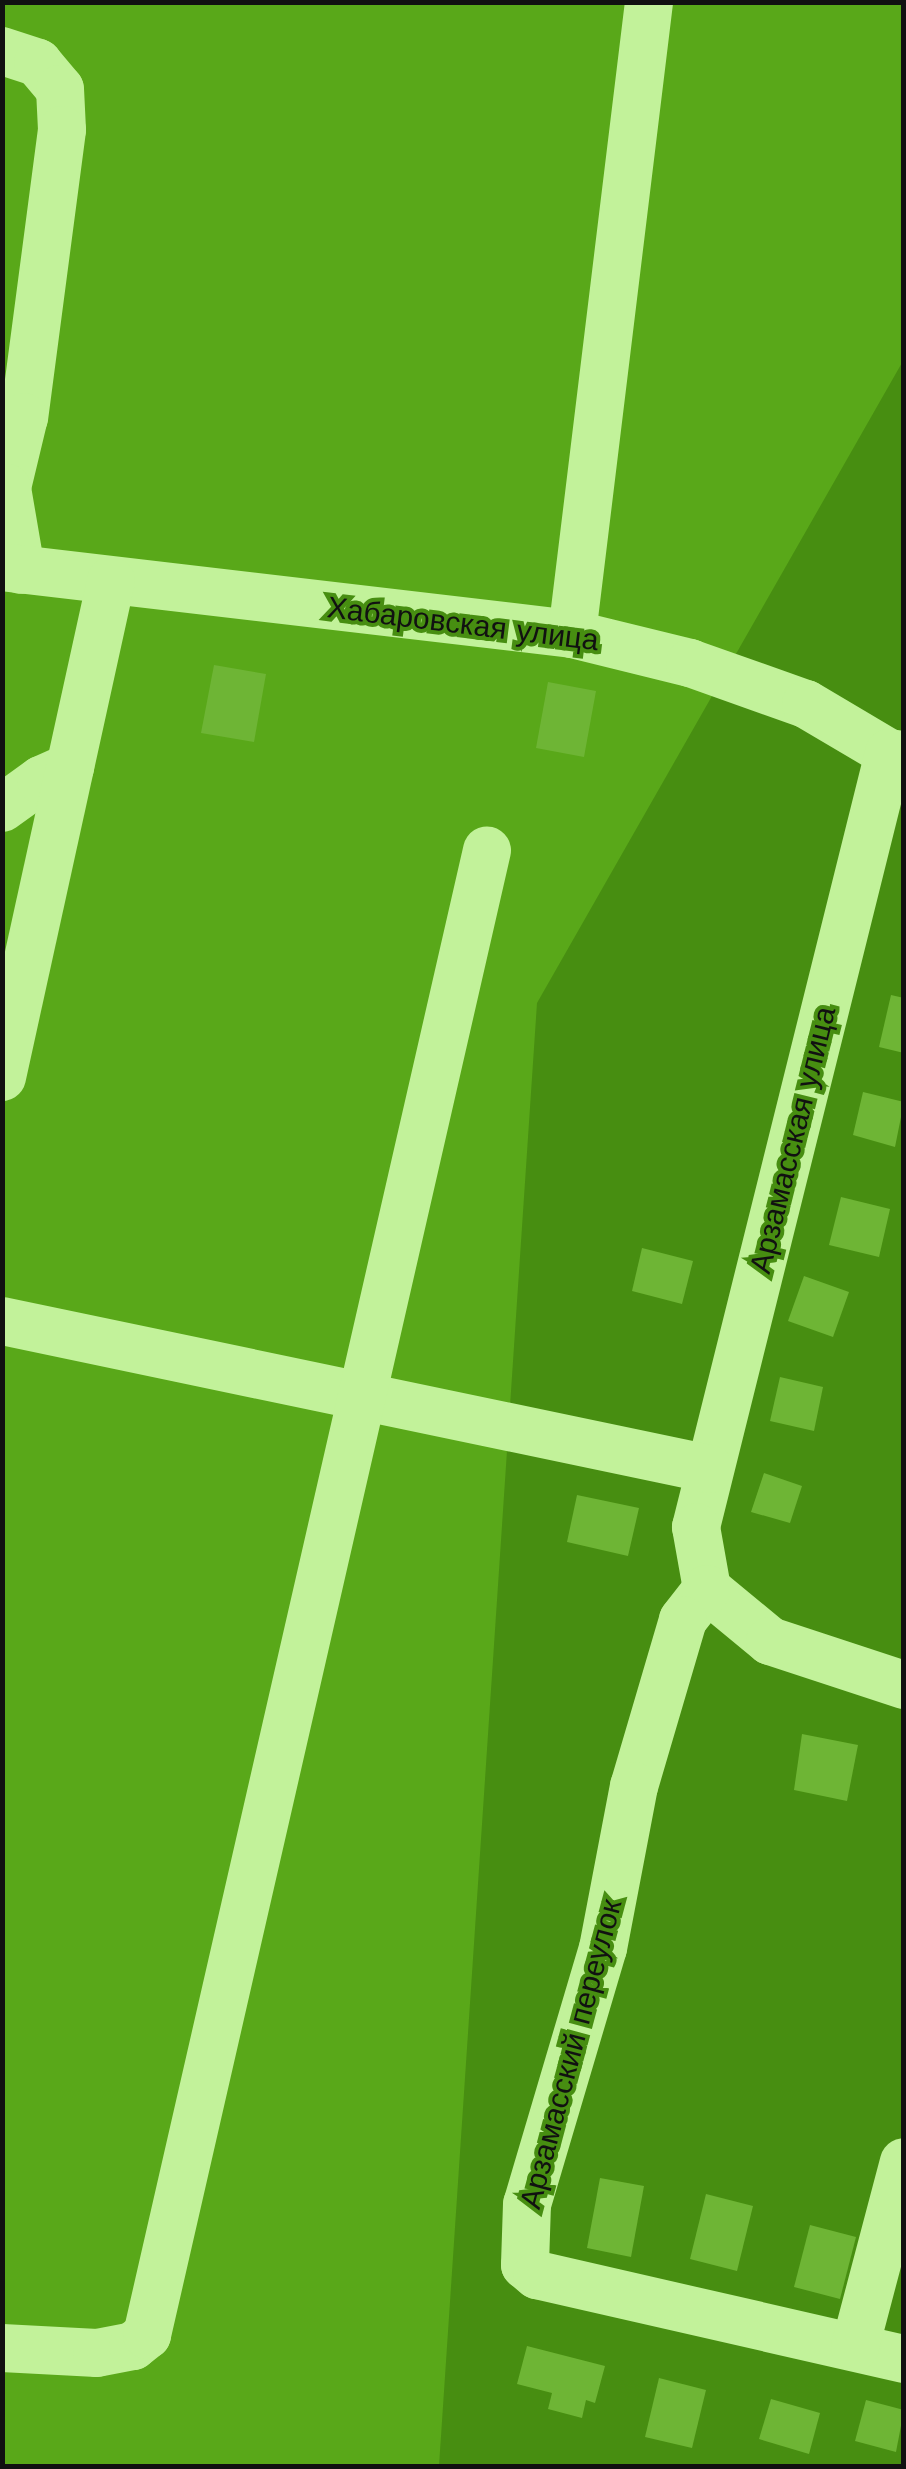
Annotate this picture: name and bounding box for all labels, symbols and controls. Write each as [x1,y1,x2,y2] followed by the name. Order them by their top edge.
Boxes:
[325,589,601,659] street label: Хабаровская улица
[742,1003,844,1277] street label: Арзамасская улица
[512,1895,630,2213] street label: Арзамасский переулок

